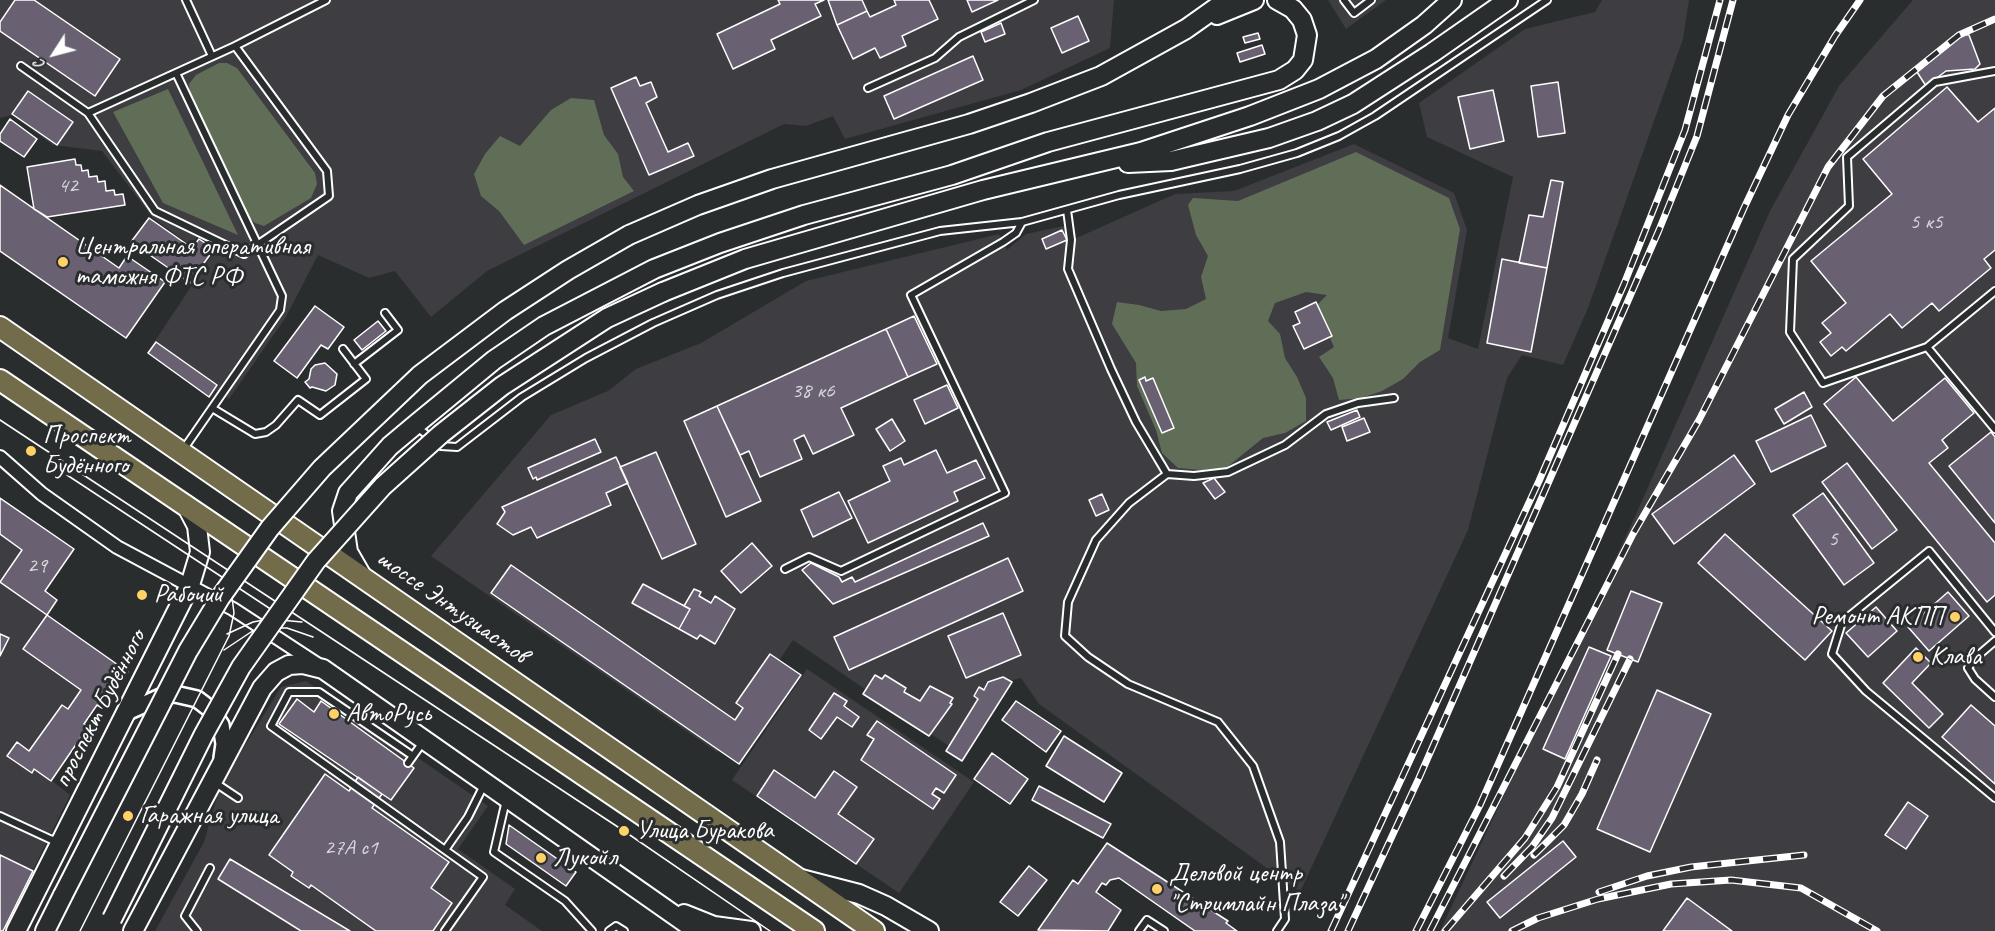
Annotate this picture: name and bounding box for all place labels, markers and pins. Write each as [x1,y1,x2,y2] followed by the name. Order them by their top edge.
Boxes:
[75,231,310,292] place label: Центральная оперативная таможня ФТС РФ
[56,255,70,269] marker: Центральная оперативная таможня ФТС РФ
[43,420,130,482] place label: Проспект Будённого
[24,444,38,458] marker: Проспект Будённого
[154,579,223,611] place label: Рабочий
[135,588,149,602] marker: Рабочий
[1812,601,1943,633] place label: Ремонт АКПП
[1948,610,1962,624] marker: Ремонт АКПП
[1930,641,1981,673] place label: Клава
[1911,650,1925,664] marker: Клава
[346,698,431,730] place label: АвтоРусь
[327,707,341,721] marker: АвтоРусь
[140,800,278,832] place label: Гаражная улица
[121,809,135,823] marker: Гаражная улица
[636,815,773,847] place label: Улица Буракова
[617,824,631,838] marker: Улица Буракова
[553,842,617,874] place label: Лукойл
[534,851,548,865] marker: Лукойл
[1169,858,1342,920] place label: Деловой центр "Стримлайн Плаза"
[1150,882,1164,896] marker: Деловой центр "Стримлайн Плаза"

